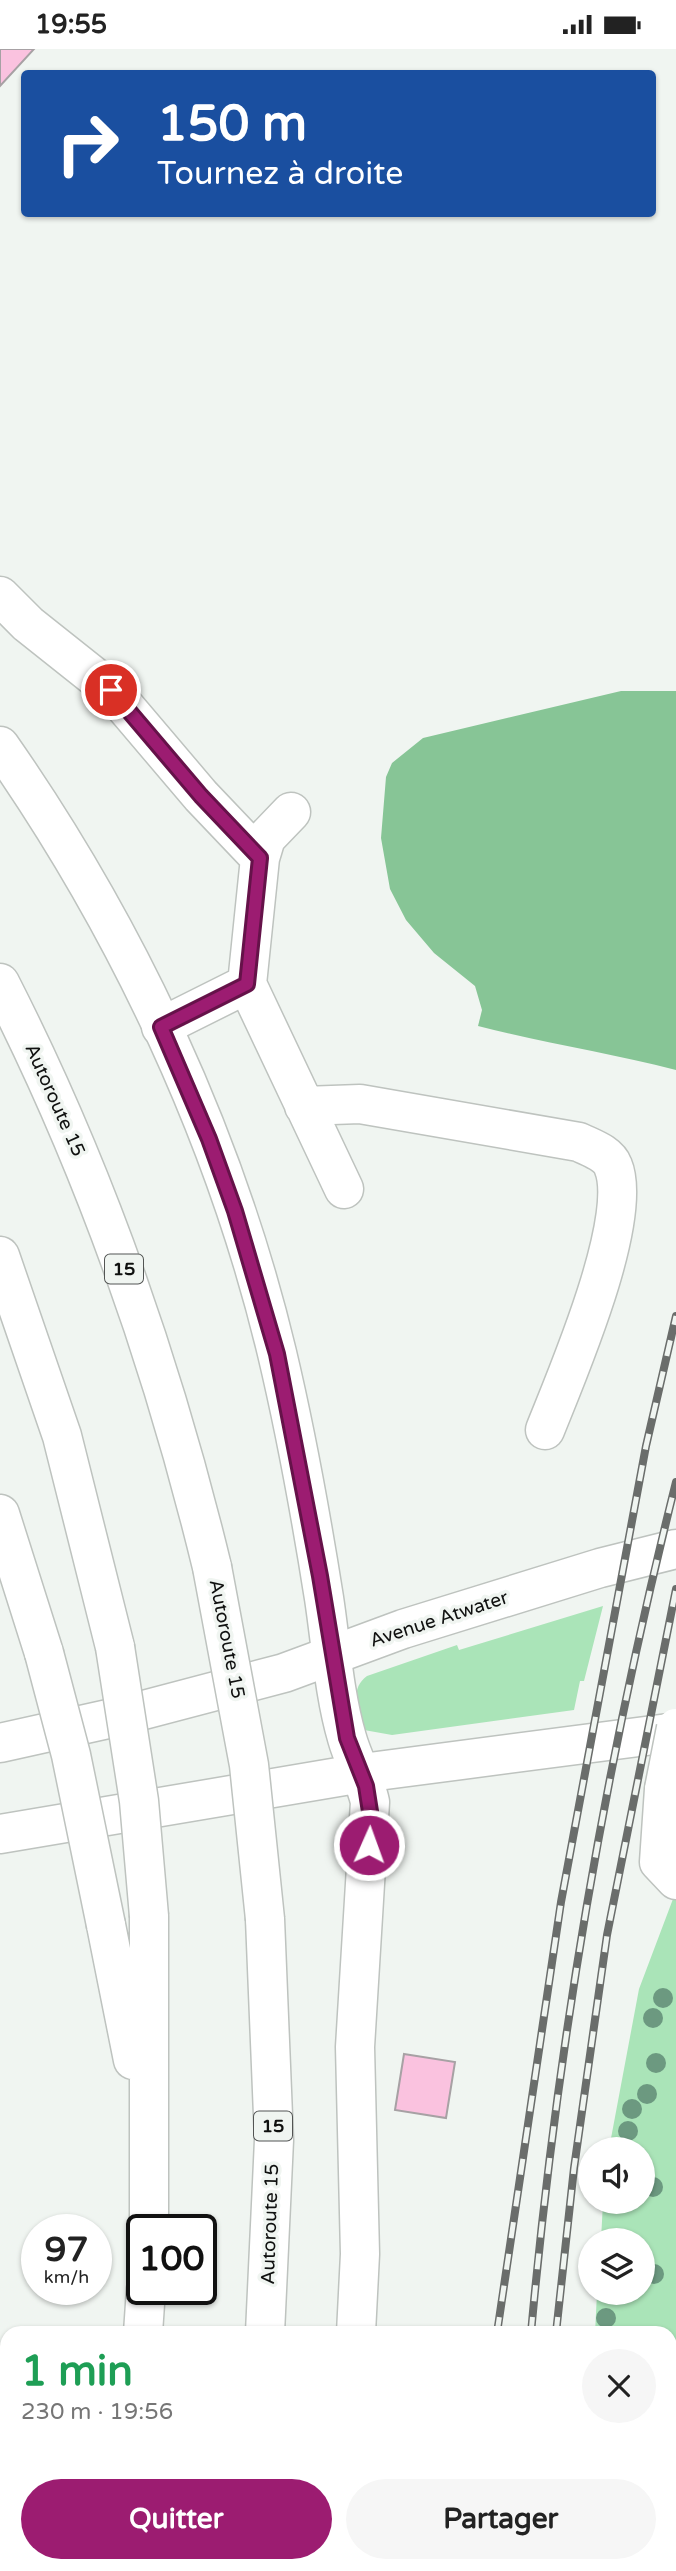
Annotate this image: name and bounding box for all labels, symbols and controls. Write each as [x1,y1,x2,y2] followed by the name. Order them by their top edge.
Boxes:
[35,9,107,40] text: 19:55
[157,95,307,154] text: 150 m
[42,98,133,189] icon: right
[157,155,403,193] text: Tournez à droite
[81,660,141,720] pin
[92,671,130,709] icon: arrive
[20,1040,90,1160] street label: Autoroute 15
[105,1254,143,1283] road number: 15
[205,1578,249,1700] street label: Autoroute 15
[367,1586,512,1652] street label: Avenue Atwater
[332,1808,406,1882] position arrow
[254,2111,292,2141] road number: 15
[578,2137,655,2305] map controls
[578,2137,655,2214] button: sound
[257,2163,283,2285] street label: Autoroute 15
[126,2214,217,2305] speed limit sign: 100
[578,2228,655,2305] button: layers
[45,2229,88,2271] text: 97
[44,2266,89,2288] text: km/h
[21,2346,133,2397] text: 1 min
[582,2349,656,2423] button: close
[21,2398,173,2426] text: 230 m · 19:56
[21,2479,332,2559] button: Quitter
[346,2479,656,2559] button: Partager

